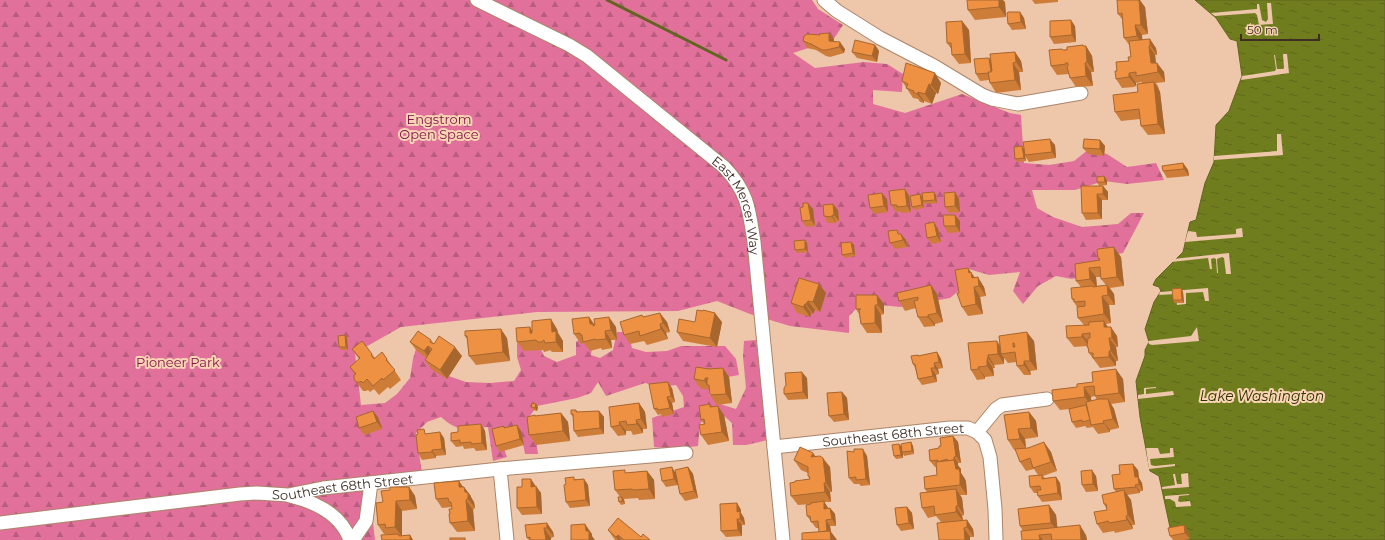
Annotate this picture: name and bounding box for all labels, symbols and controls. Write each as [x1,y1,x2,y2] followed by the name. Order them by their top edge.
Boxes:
[1241,16,1319,42] scale bar
[1247,22,1278,37] text: 50 m
[399,111,479,142] park label: Engstrom Open Space
[709,153,763,257] street label: East Mercer Way
[136,354,220,370] park label: Pioneer Park
[1200,387,1324,405] water label: Lake Washington
[822,420,964,450] street label: Southeast 68th Street
[271,470,414,503] street label: Southeast 68th Street

